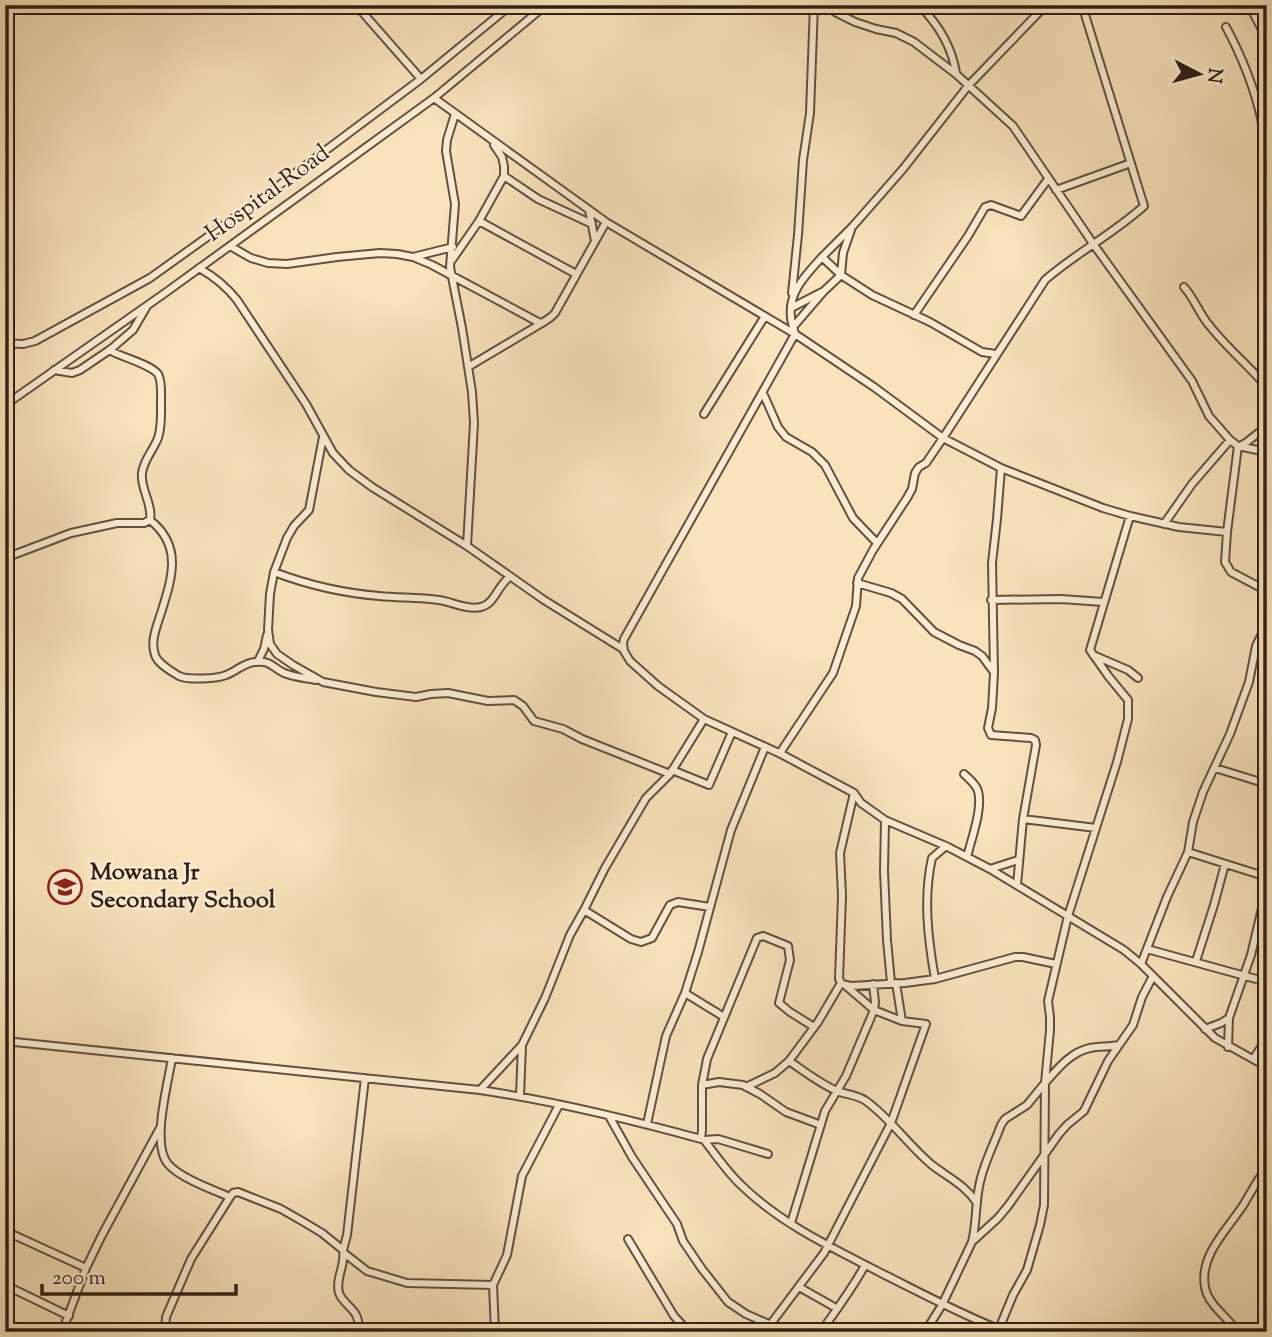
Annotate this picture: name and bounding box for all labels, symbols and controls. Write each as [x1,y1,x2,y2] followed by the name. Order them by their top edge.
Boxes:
[1164,38,1234,108] north arrow
[1199,67,1228,84] text: N
[199,137,338,251] street label: Hospital Road
[90,856,276,918] place label: Mowana Jr Secondary School
[46,868,84,906] school or university icon: Mowana Jr Secondary School
[42,1253,236,1297] scale bar
[52,1264,106,1294] text: 200 m

